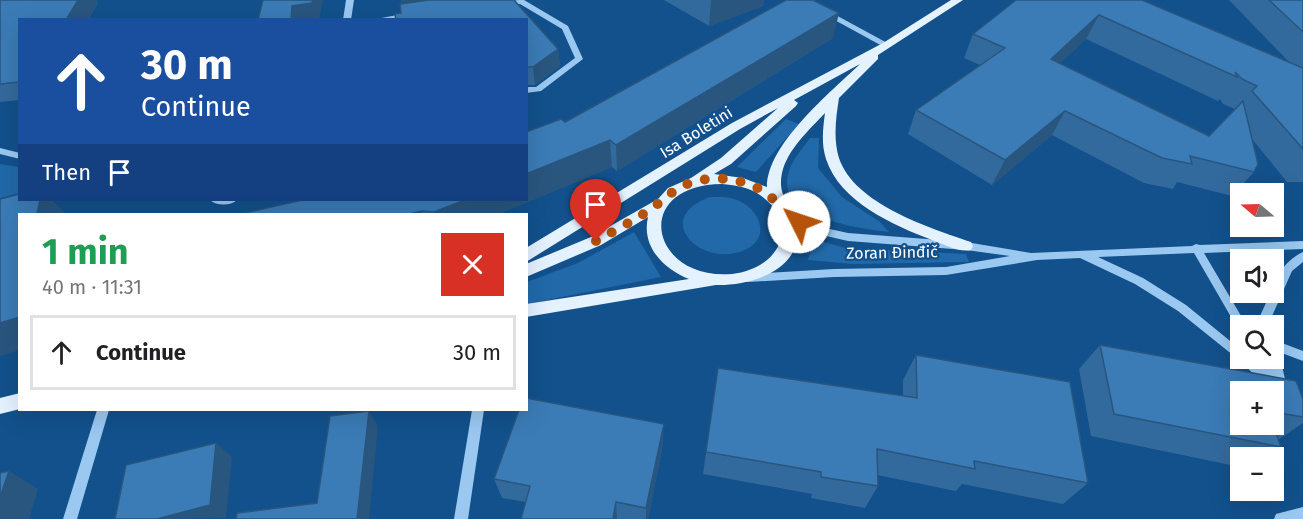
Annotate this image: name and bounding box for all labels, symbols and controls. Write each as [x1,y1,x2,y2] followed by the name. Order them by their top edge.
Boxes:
[141,40,233,90] text: 30 m
[42,42,120,120] icon: ahead
[141,91,251,123] text: Continue
[657,103,736,162] street label: Isa Boletini
[103,156,136,189] icon: arrive
[42,159,91,186] text: Then
[570,179,621,241] pin
[1230,183,1284,237] north arrow
[1230,183,1284,501] map controls
[579,188,612,221] icon: arrive
[767,190,831,254] position arrow
[42,230,129,274] text: 1 min
[441,233,504,296] button: close
[846,242,938,263] street label: Zoran Đinđič
[1230,249,1284,303] button: sound
[42,275,142,299] text: 40 m · 11:31
[1230,315,1284,369] button: search
[45,336,78,369] icon: ahead
[96,339,186,366] text: Continue
[453,339,501,366] text: 30 m
[1230,381,1284,435] button: +
[1230,447,1284,501] button: −

